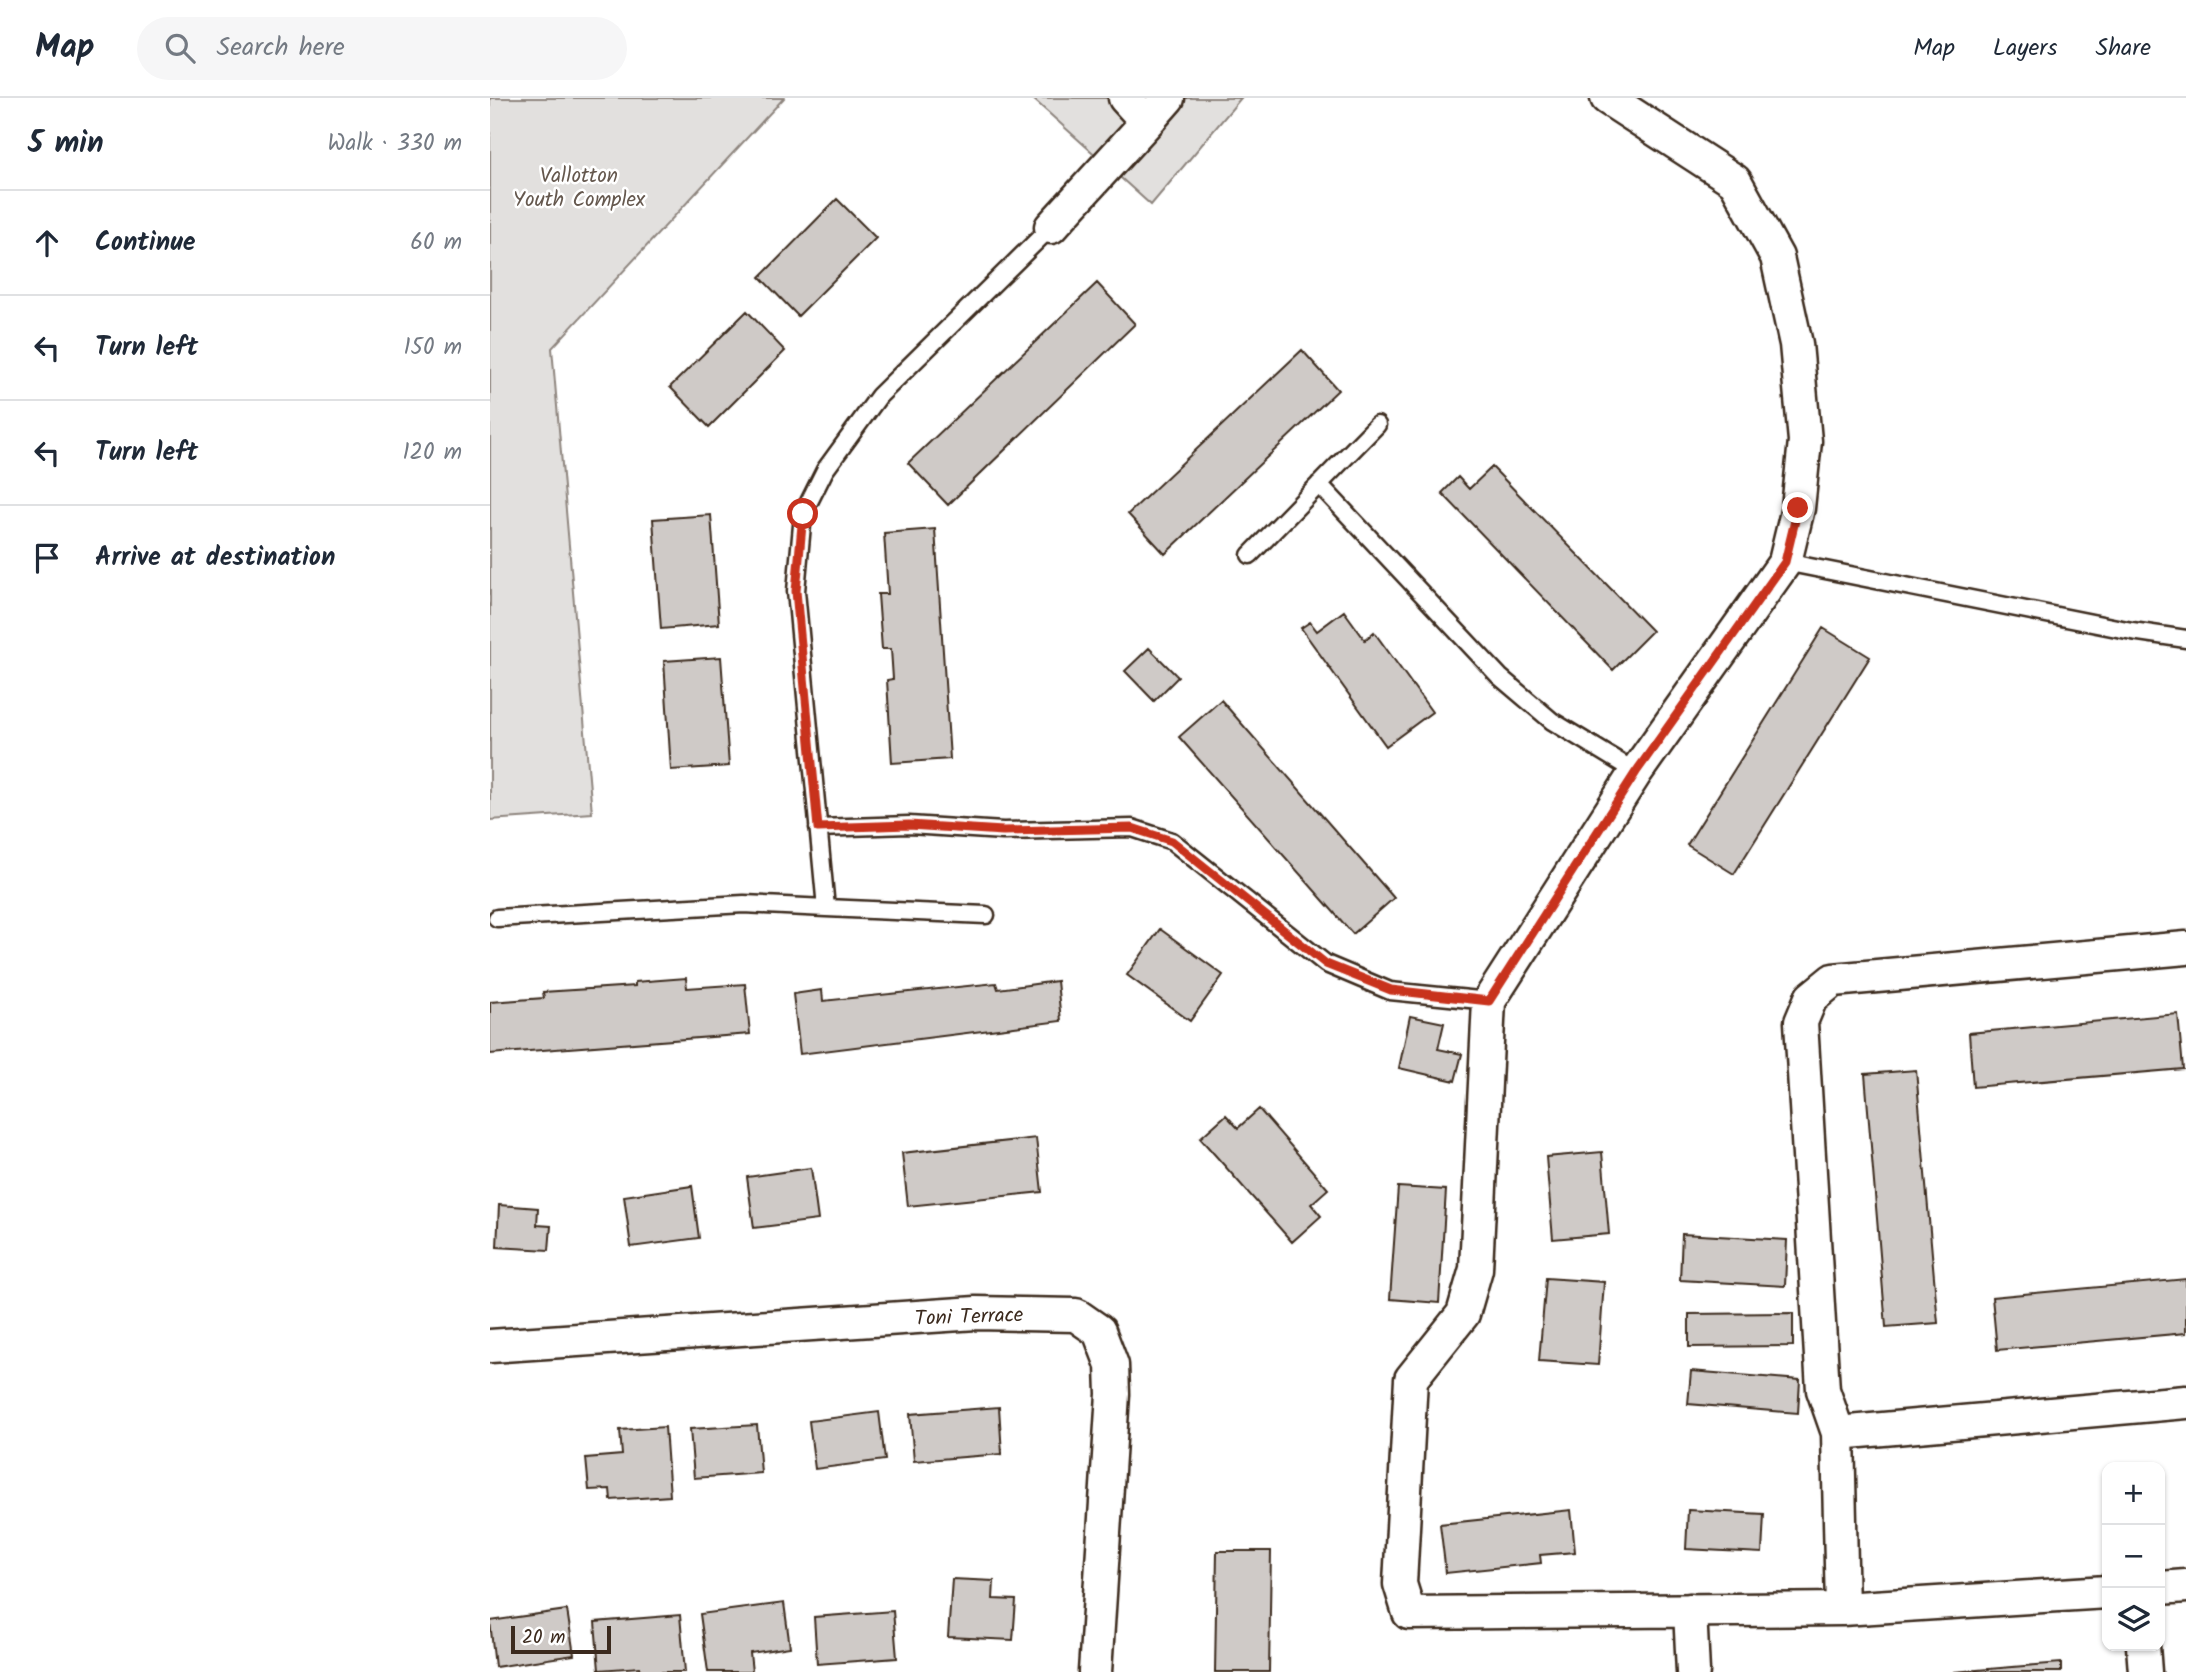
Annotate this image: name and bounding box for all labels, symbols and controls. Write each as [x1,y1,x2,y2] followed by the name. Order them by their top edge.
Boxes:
[137,17,627,80] search box
[35,22,95,75] text: Map
[217,27,345,69] text: Search here
[161,29,199,67] icon: search
[1913,29,1955,68] text: Map
[1993,29,2057,68] text: Layers
[2095,29,2151,68] text: Share
[28,120,104,168] text: 5 min
[328,126,462,162] text: Walk · 330 m
[513,160,646,217] park label: Vallotton Youth Complex
[95,222,196,264] text: Continue
[28,224,66,262] icon: ahead
[410,225,462,261] text: 60 m
[95,327,198,369] text: Turn left
[28,329,66,367] icon: left
[403,330,462,366] text: 150 m
[95,432,198,474] text: Turn left
[28,434,66,472] icon: left
[402,435,462,471] text: 120 m
[1782,492,1813,523] route end
[787,498,818,529] route start
[95,537,335,579] text: Arrive at destination
[28,539,66,577] icon: arrive
[914,1299,1024,1336] street label: Toni Terrace
[2102,1462,2165,1651] map controls
[2102,1462,2165,1525] button: +
[2102,1525,2165,1588] button: −
[2102,1588,2165,1651] button: layers
[511,1623,611,1655] scale bar
[522,1623,565,1653] text: 20 m

